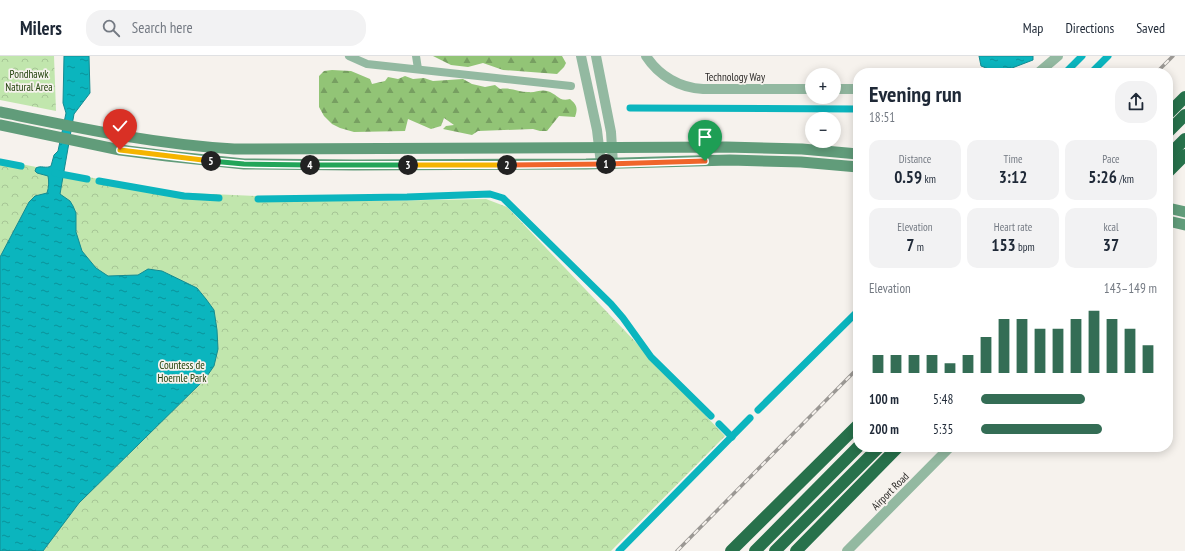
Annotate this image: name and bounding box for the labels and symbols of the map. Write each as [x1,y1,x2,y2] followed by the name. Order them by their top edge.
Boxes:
[5,67,53,94] park label: Pondhawk Natural Area
[705,70,766,84] street label: Technology Way
[103,109,137,150] pin
[688,120,722,161] pin
[201,151,221,171] pin: 5
[596,154,616,174] pin: 1
[300,155,320,175] pin: 4
[398,155,418,175] pin: 3
[497,155,517,175] pin: 2
[158,358,207,385] park label: Countess de Hoernle Park
[868,469,912,513] street label: Airport Road

